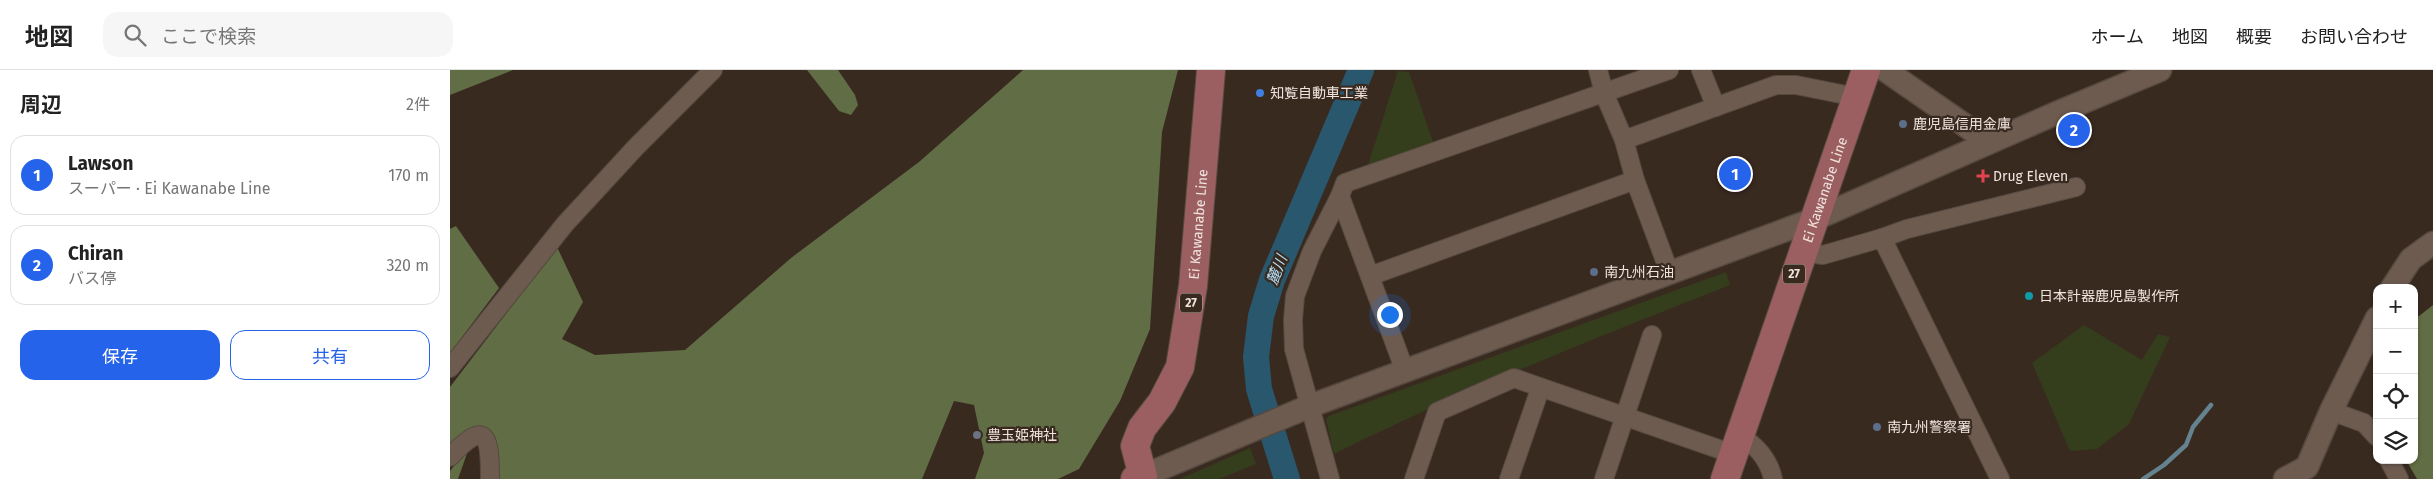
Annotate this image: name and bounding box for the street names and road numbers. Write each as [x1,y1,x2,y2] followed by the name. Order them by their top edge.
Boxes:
[1799,135,1851,245] street label: Ei Kawanabe Line
[1185,168,1211,280] street label: Ei Kawanabe Line
[1783,264,1805,283] road number: 27
[1180,294,1202,312] road number: 27

